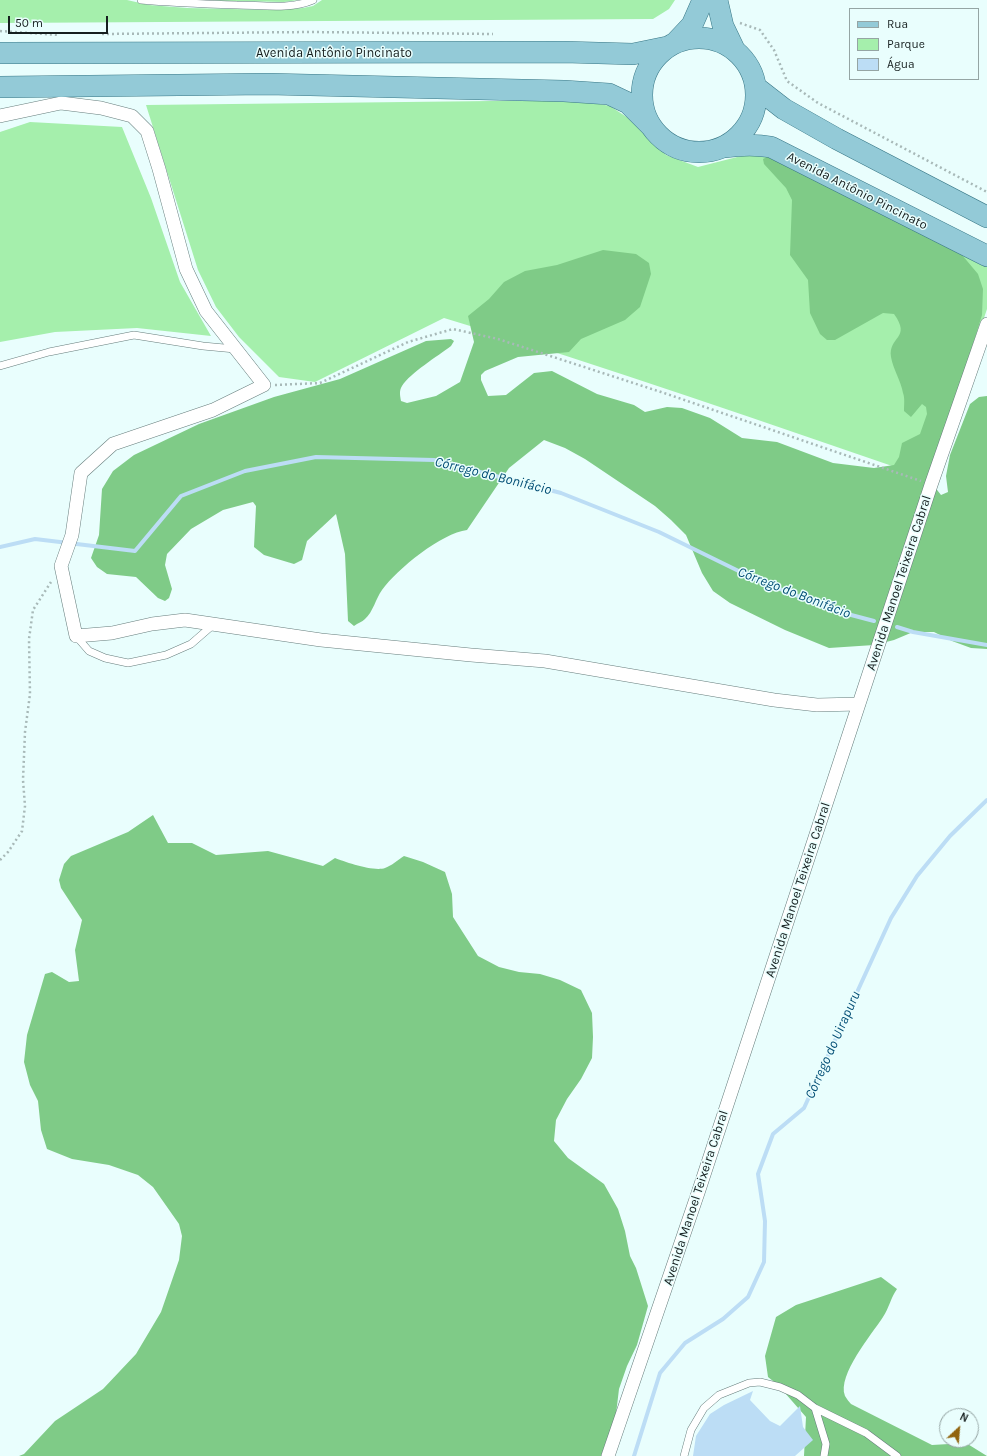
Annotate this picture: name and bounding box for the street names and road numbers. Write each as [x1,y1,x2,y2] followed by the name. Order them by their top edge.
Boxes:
[256,45,412,61] street label: Avenida Antônio Pincinato
[784,149,930,233] street label: Avenida Antônio Pincinato
[863,494,935,672] street label: Avenida Manoel Teixeira Cabral
[762,801,834,979] street label: Avenida Manoel Teixeira Cabral
[660,1109,732,1287] street label: Avenida Manoel Teixeira Cabral

